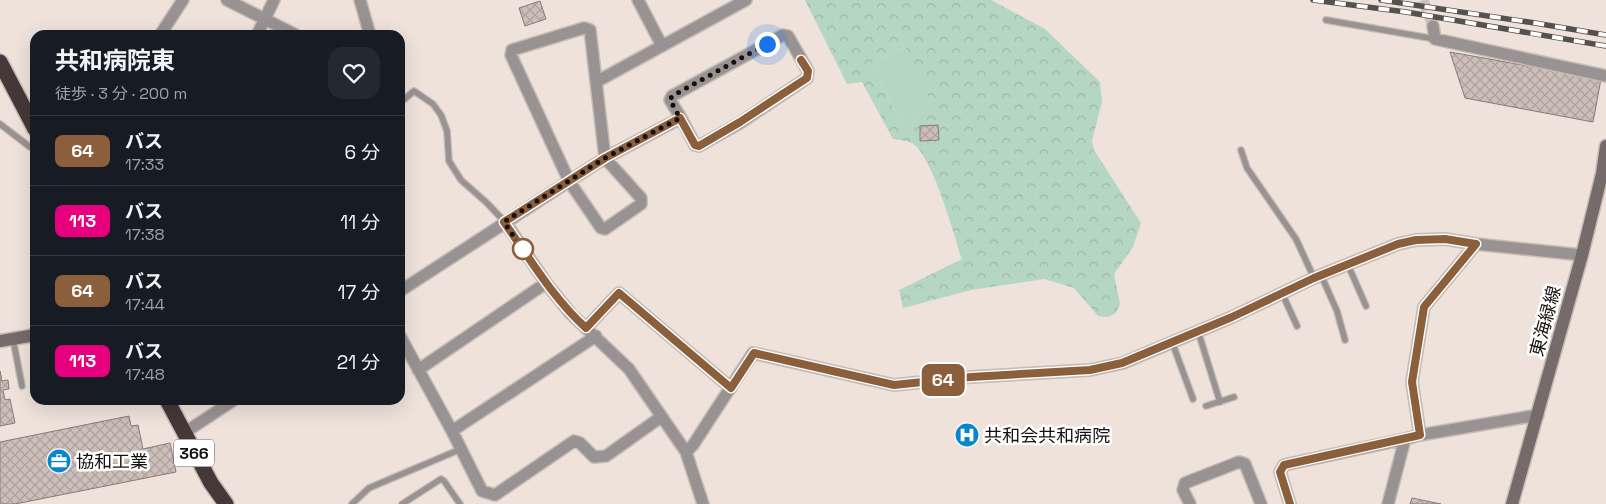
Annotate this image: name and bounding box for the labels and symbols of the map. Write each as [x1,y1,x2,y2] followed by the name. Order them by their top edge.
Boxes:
[755,32,780,57] your location
[512,238,534,260] unlabelled marker
[1525,283,1565,359] street label: 東海緑線
[920,364,966,396] line badge: 64
[954,422,980,448] hospital icon: 共和会共和病院
[984,424,1110,447] place label: 共和会共和病院
[174,439,214,466] road number: 366
[46,448,72,474] office icon: 協和工業
[76,450,148,473] place label: 協和工業

